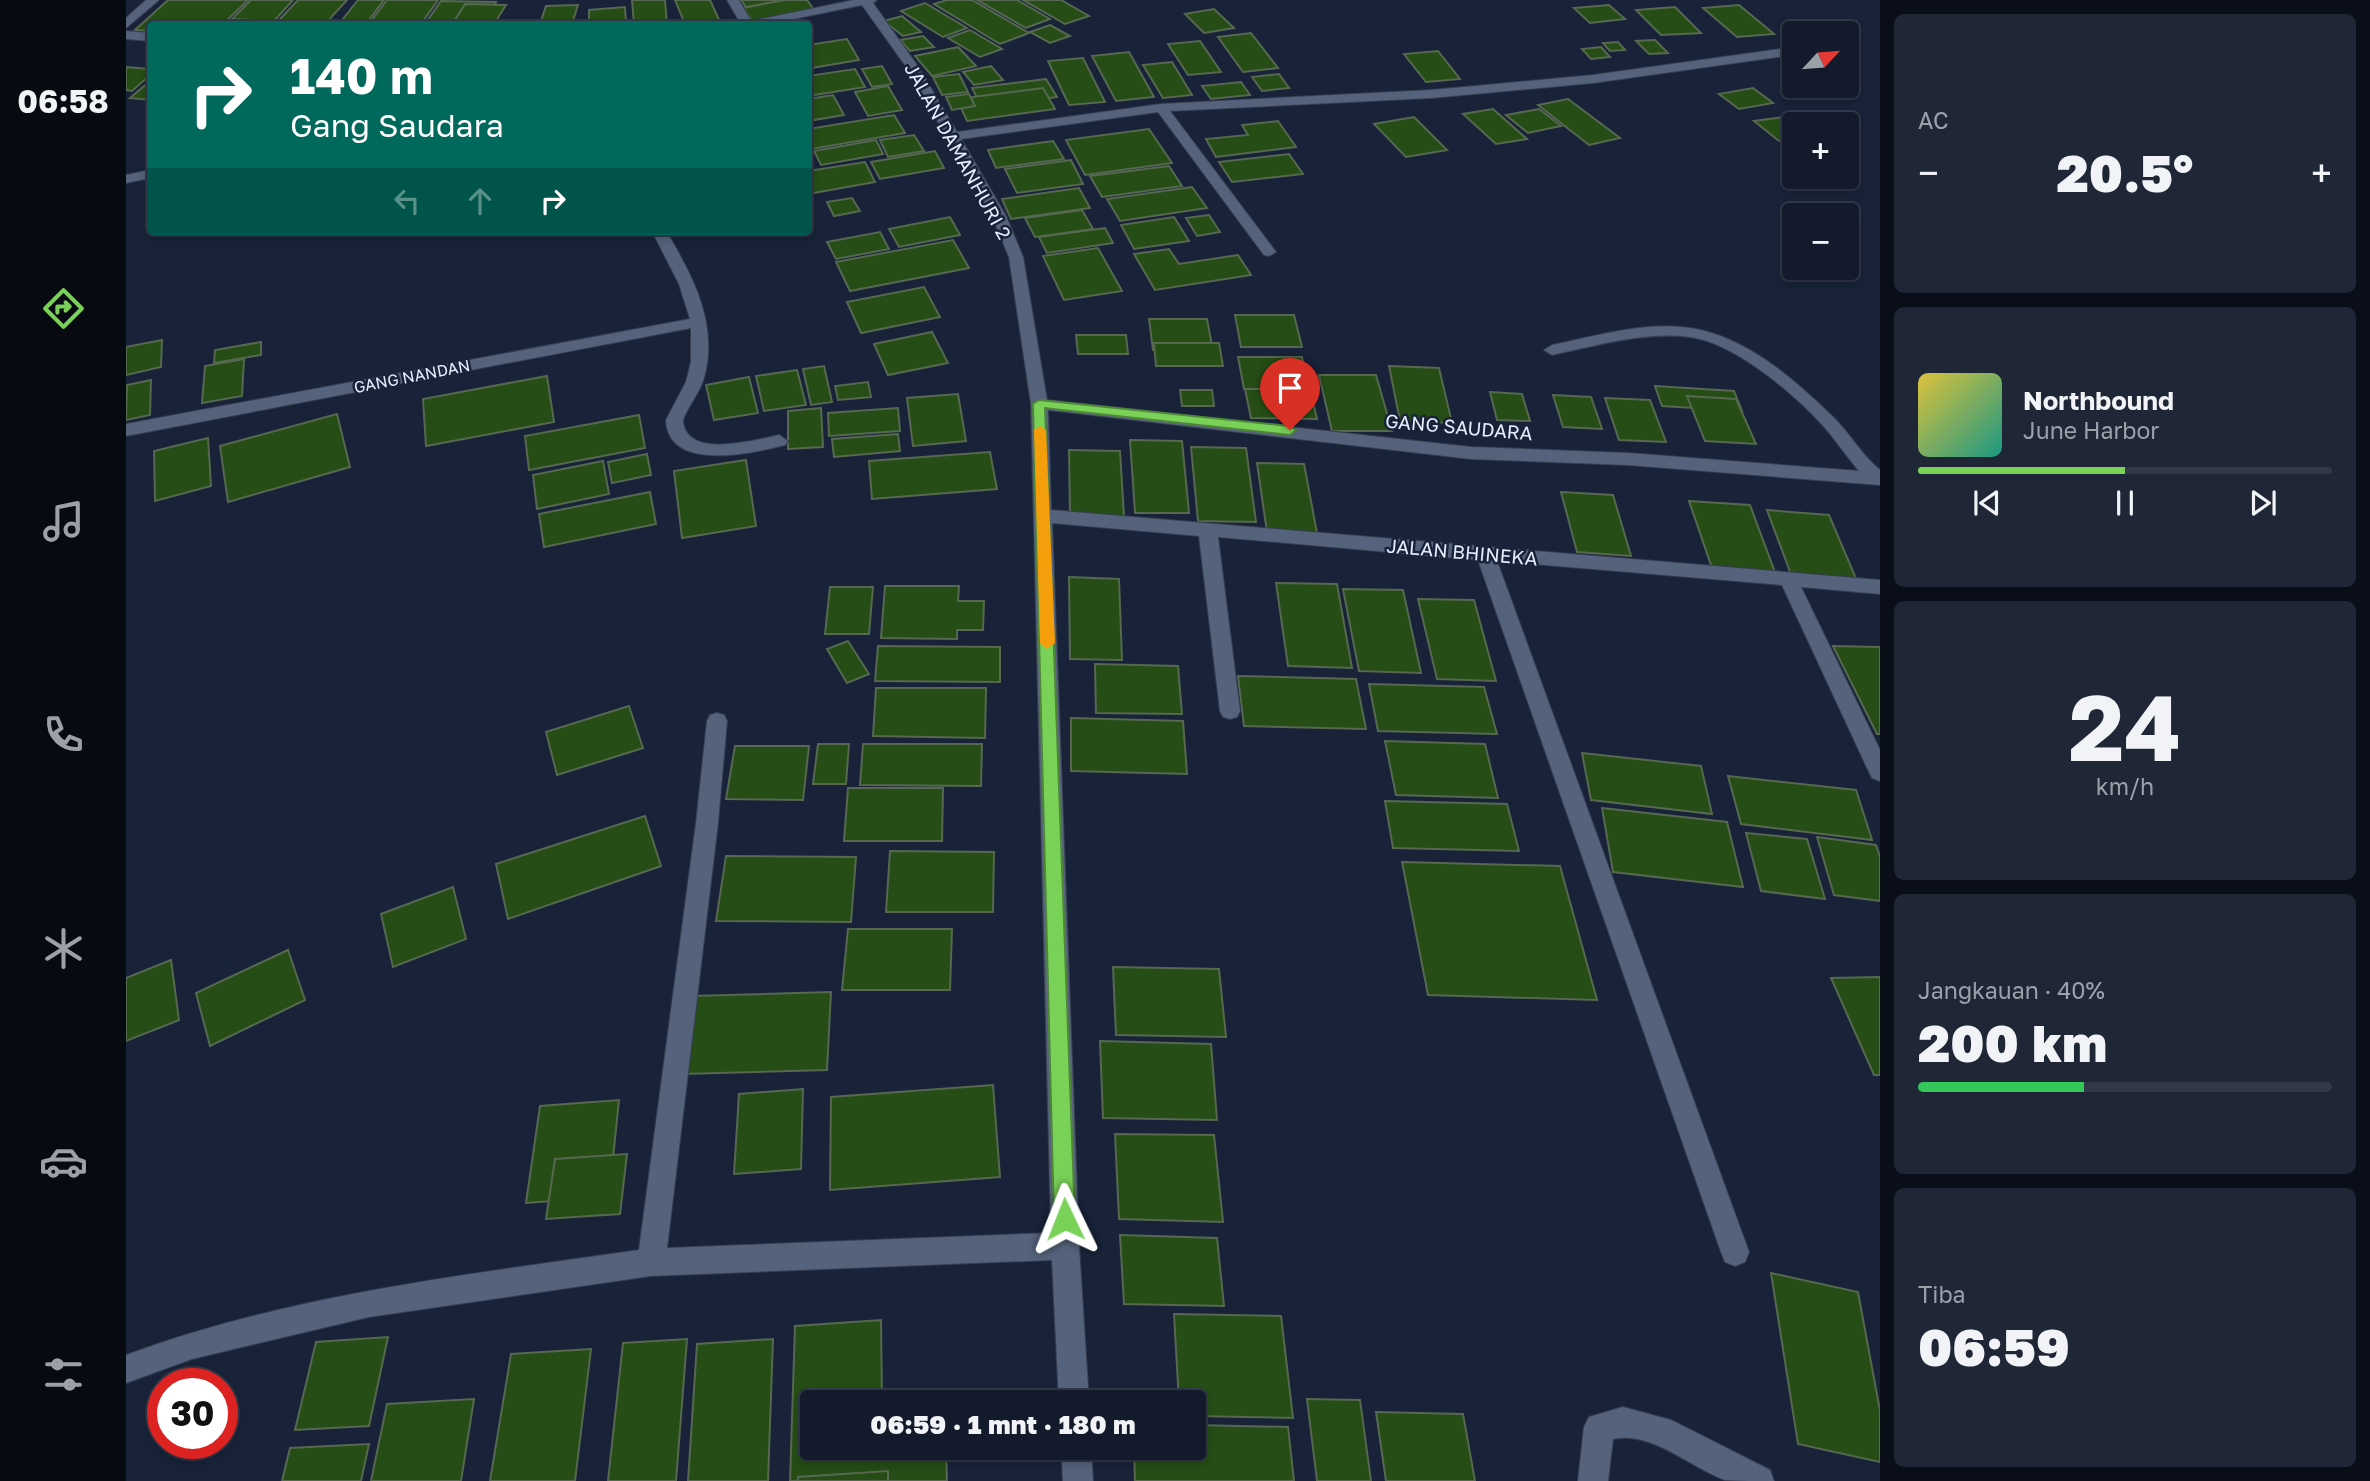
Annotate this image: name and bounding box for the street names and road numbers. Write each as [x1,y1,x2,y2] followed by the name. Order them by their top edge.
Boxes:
[900,59,1017,243] street label: JALAN DAMANHURI 2
[352,355,472,397] street label: GANG NANDAN
[1385,409,1534,444] street label: GANG SAUDARA
[1386,533,1539,570] street label: JALAN BHINEKA

